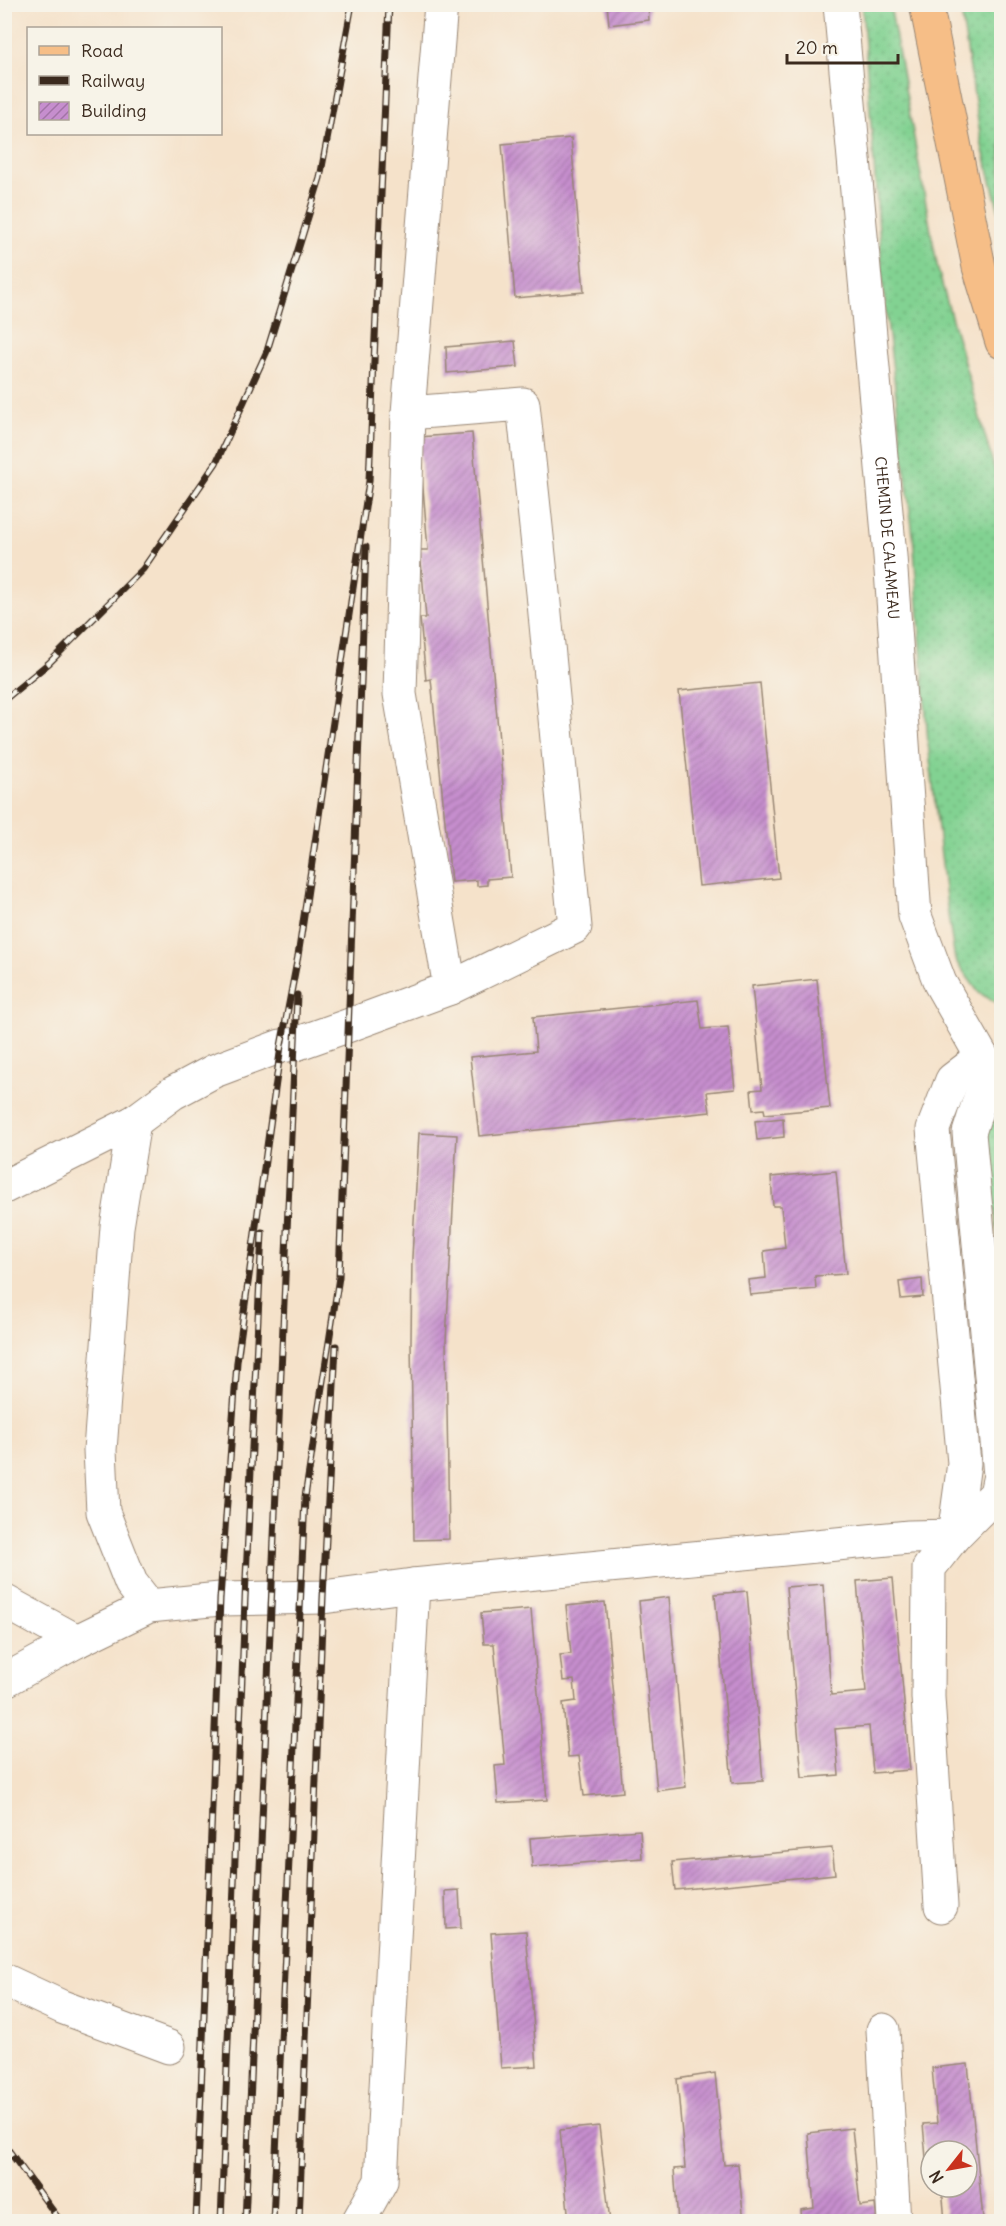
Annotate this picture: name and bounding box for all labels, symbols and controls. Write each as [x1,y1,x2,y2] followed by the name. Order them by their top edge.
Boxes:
[27,27,222,135] legend
[787,27,898,65] scale bar
[796,36,838,59] text: 20 m
[81,39,124,62] text: Road
[81,69,145,92] text: Railway
[81,99,146,122] text: Building
[872,456,904,620] street label: CHEMIN DE CALAMEAU
[919,2139,979,2199] north arrow
[925,2167,948,2187] text: N

